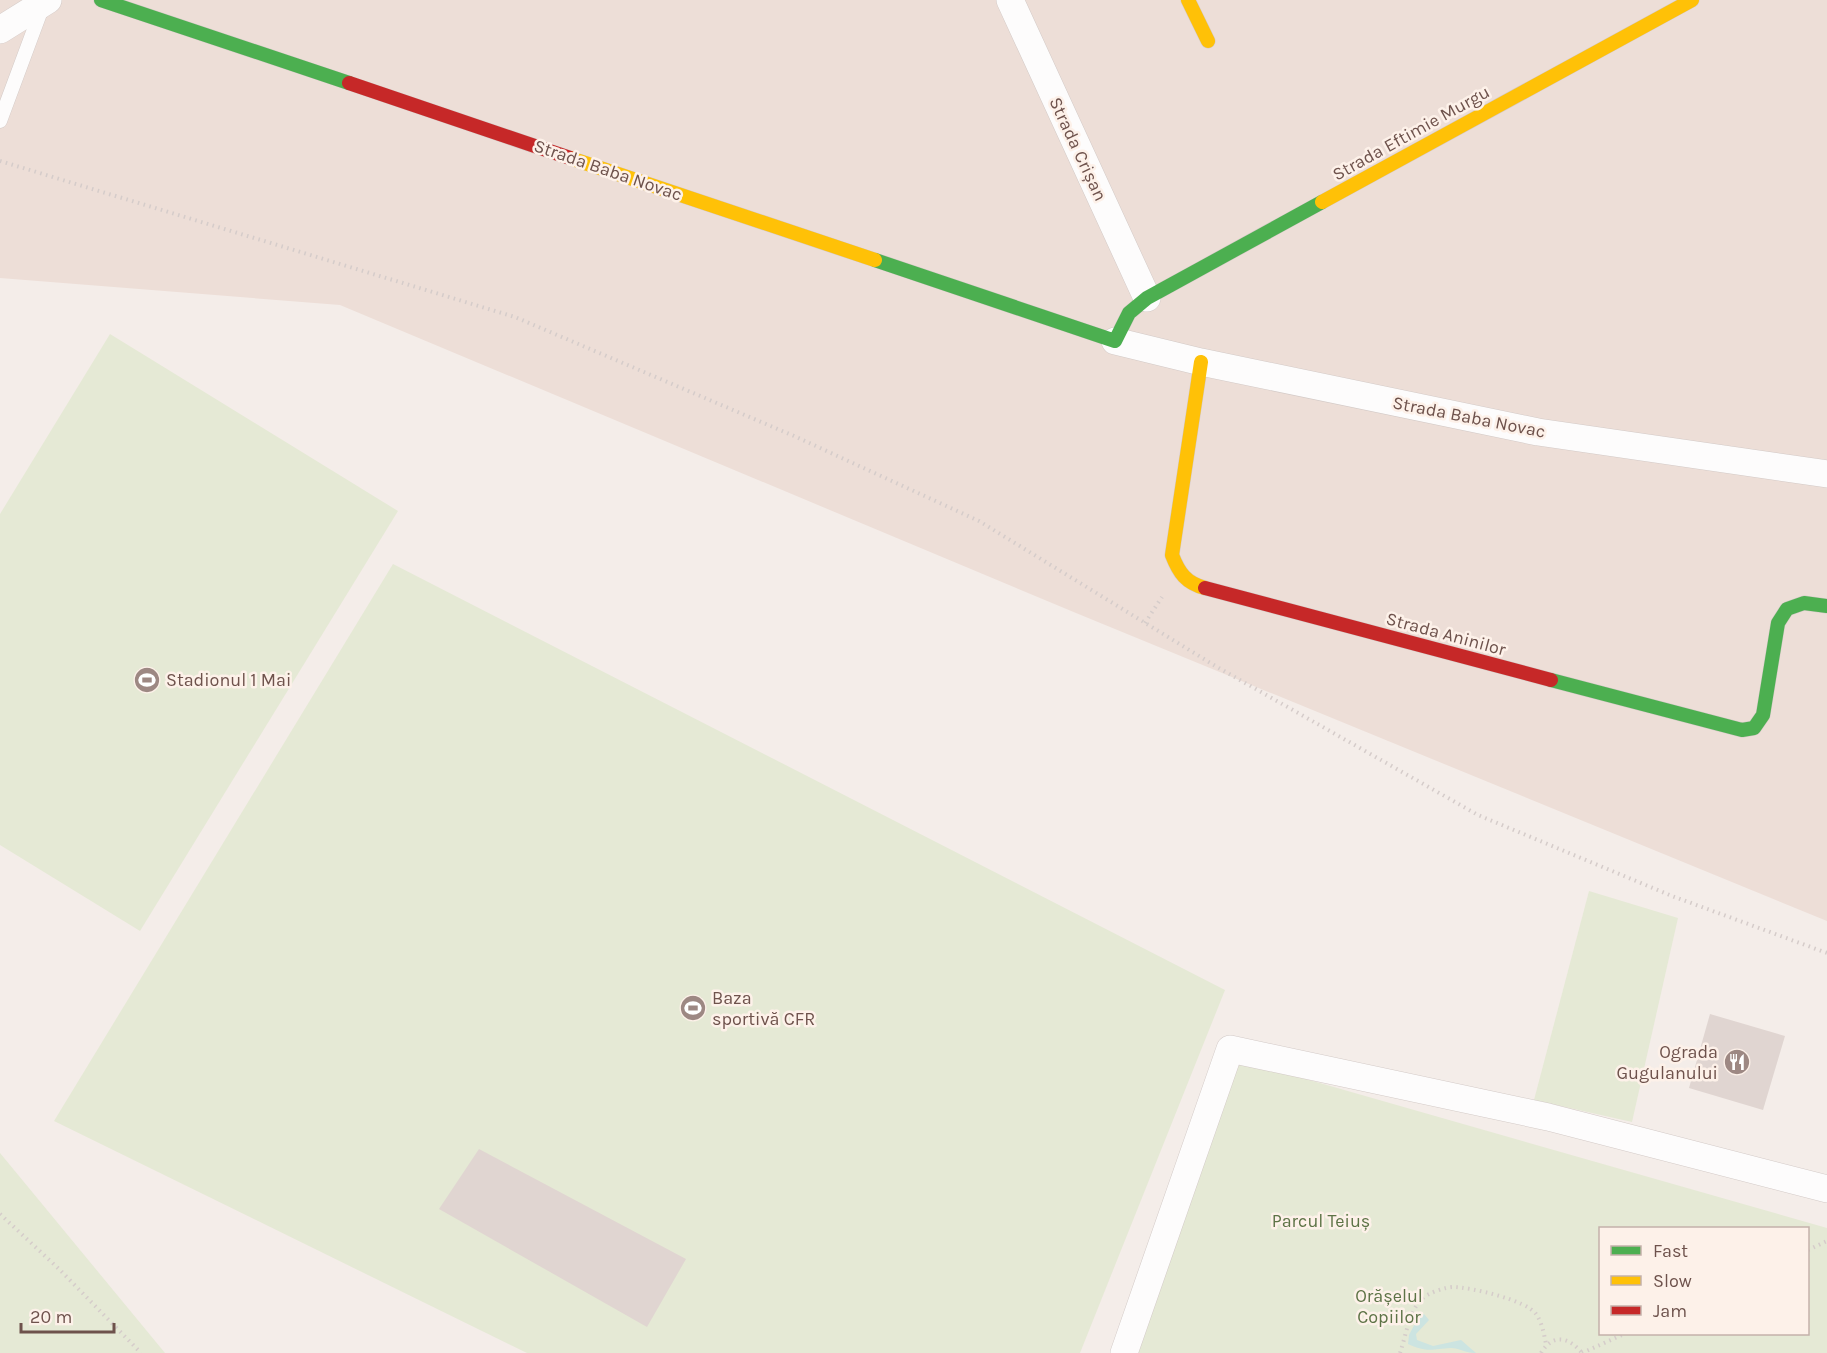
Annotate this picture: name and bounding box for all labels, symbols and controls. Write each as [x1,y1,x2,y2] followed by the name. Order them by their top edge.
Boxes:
[1328,81,1494,185] street label: Strada Eftimie Murgu
[1044,94,1112,204] street label: Strada Crișan
[531,134,685,206] street label: Strada Baba Novac
[1391,391,1547,443] street label: Strada Baba Novac
[1384,607,1509,661] street label: Strada Aninilor
[132,665,162,695] sports icon: Stadionul 1 Mai
[166,669,291,691] place label: Stadionul 1 Mai
[712,987,815,1030] place label: Baza sportivă CFR
[678,993,708,1023] sports icon: Baza sportivă CFR
[1616,1041,1718,1084] place label: Ograda Gugulanului
[1722,1047,1752,1077] restaurant icon: Ograda Gugulanului
[1272,1210,1370,1232] park label: Parcul Teiuș
[1599,1227,1809,1335] legend
[1653,1240,1688,1262] text: Fast
[1653,1270,1692,1292] text: Slow
[1355,1285,1423,1328] park label: Orășelul Copiilor
[21,1296,114,1334] scale bar
[1653,1300,1687,1322] text: Jam
[30,1306,72,1328] text: 20 m

